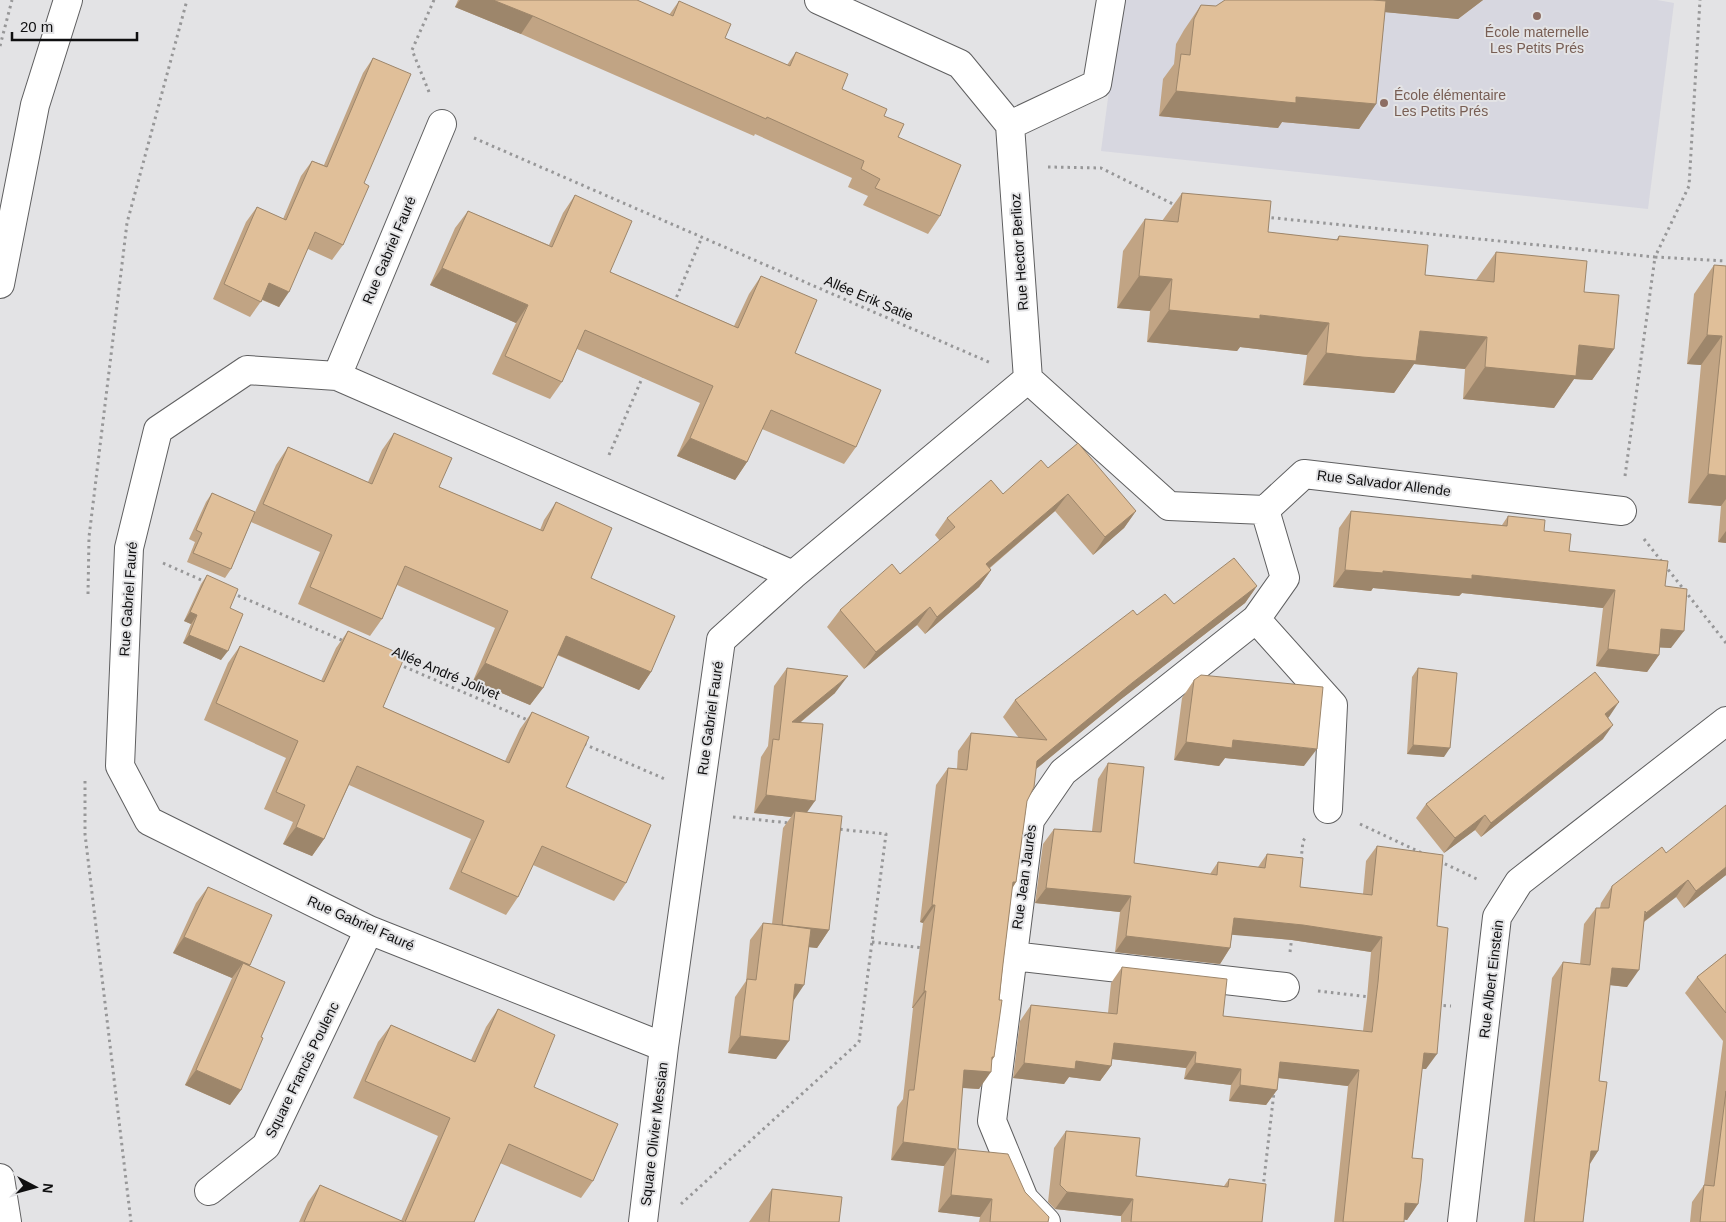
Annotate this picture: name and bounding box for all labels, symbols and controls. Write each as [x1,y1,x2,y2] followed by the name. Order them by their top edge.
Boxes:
[12,10,138,42] scale bar
[1531,10,1543,22] marker: École maternelle Les Petits Prés
[20,18,53,35] text: 20 m
[1485,24,1589,56] place label: École maternelle Les Petits Prés
[1394,87,1506,119] place label: École élémentaire Les Petits Prés
[1378,97,1390,109] marker: École élémentaire Les Petits Prés
[1007,193,1031,311] street label: Rue Hector Berlioz
[359,194,419,306] street label: Rue Gabriel Fauré
[822,272,916,324] street label: Allée Erik Satie
[1316,467,1452,499] street label: Rue Salvador Allende
[116,541,140,657] street label: Rue Gabriel Fauré
[390,643,502,703] street label: Allée André Jolivet
[694,660,726,776] street label: Rue Gabriel Fauré
[1009,823,1039,931] street label: Rue Jean Jaurès
[305,892,417,954] street label: Rue Gabriel Fauré
[1476,919,1506,1039] street label: Rue Albert Einstein
[262,999,342,1141] street label: Square Francis Poulenc
[637,1061,671,1207] street label: Square Olivier Messian
[10,1162,60,1212] north arrow
[39,1182,56,1194] text: N

